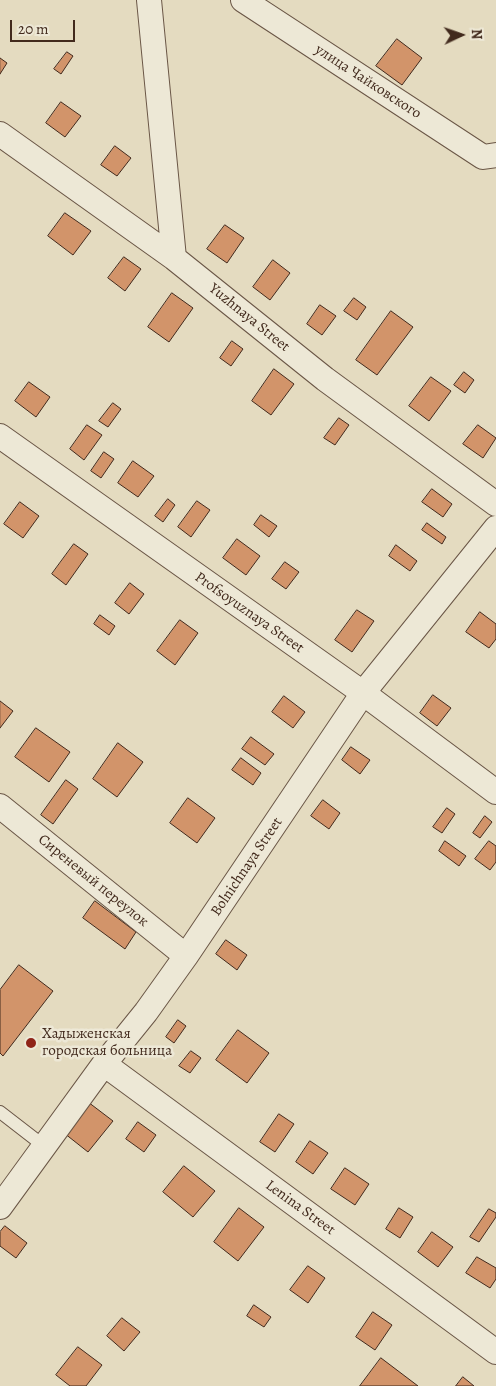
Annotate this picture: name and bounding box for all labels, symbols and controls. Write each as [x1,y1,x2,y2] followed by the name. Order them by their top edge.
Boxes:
[12,10,78,42] scale bar
[436,10,486,60] north arrow
[18,19,49,39] text: 20 m
[467,29,486,40] text: N
[311,41,425,123] street label: улица Чайковского
[205,280,293,356] street label: Yuzhnaya Street
[191,569,307,657] street label: Profsoyuznaya Street
[207,814,287,920] street label: Bolnichnaya Street
[34,831,152,931] street label: Сиреневый переулок
[42,1025,172,1060] place label: Хадыженская городская больница
[24,1036,38,1050] marker: Хадыженская городская больница
[262,1177,338,1239] street label: Lenina Street

